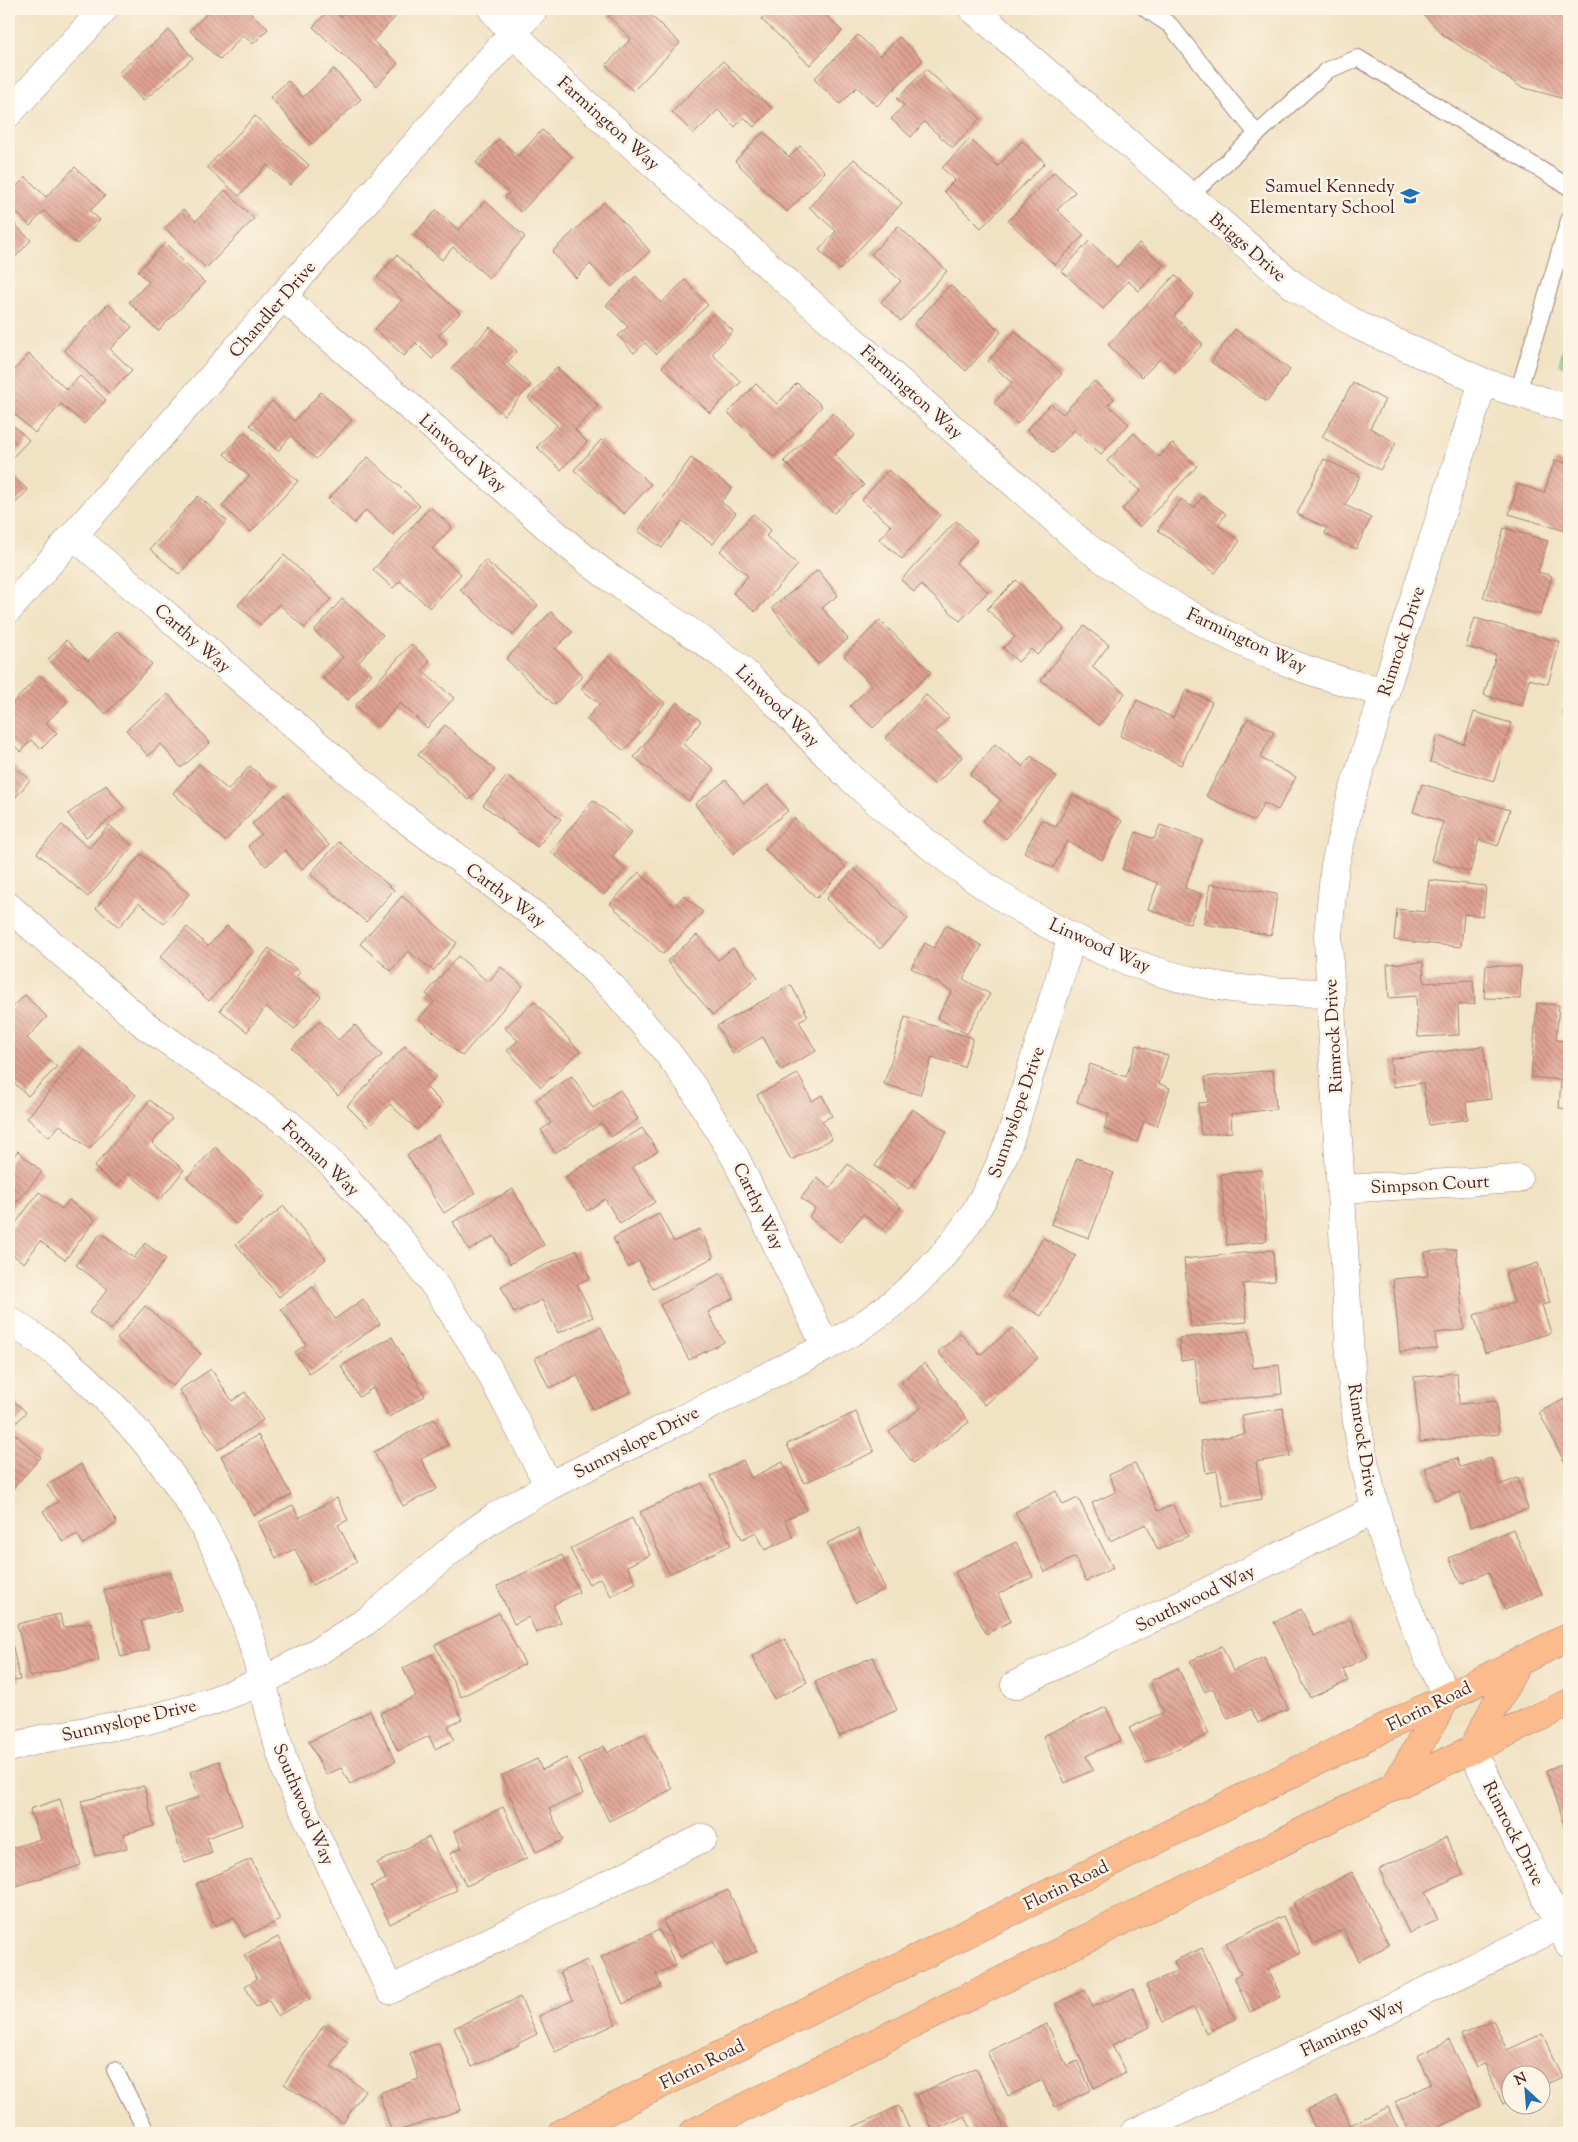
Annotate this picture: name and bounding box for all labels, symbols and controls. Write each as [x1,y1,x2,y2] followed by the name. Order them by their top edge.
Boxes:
[551,71,665,178] street label: Farmington Way
[1250,175,1395,222] place label: Samuel Kennedy Elementary School
[1399,185,1421,207] school or university icon: Samuel Kennedy Elementary School
[1202,208,1291,289] street label: Briggs Drive
[224,256,323,365] street label: Chandler Drive
[854,340,968,447] street label: Farmington Way
[412,409,511,500] street label: Linwood Way
[1373,583,1433,700] street label: Rimrock Drive
[148,599,236,680] street label: Carthy Way
[1182,603,1311,681] street label: Farmington Way
[728,660,825,755] street label: Linwood Way
[459,858,550,935] street label: Carthy Way
[1044,913,1154,981] street label: Linwood Way
[1319,978,1351,1094] street label: Rimrock Drive
[983,1043,1053,1182] street label: Sunnyslope Drive
[275,1115,365,1204] street label: Forman Way
[725,1159,790,1255] street label: Carthy Way
[1370,1170,1490,1202] street label: Simpson Court
[1339,1382,1383,1499] street label: Rimrock Drive
[570,1401,704,1487] street label: Sunnyslope Drive
[1132,1560,1260,1640] street label: Southwood Way
[1383,1676,1477,1740] street label: Florin Road
[59,1694,200,1750] street label: Sunnyslope Drive
[265,1740,340,1870] street label: Southwood Way
[1475,1777,1550,1891] street label: Rimrock Drive
[1020,1855,1114,1919] street label: Florin Road
[1297,1993,1409,2065] street label: Flamingo Way
[656,2034,750,2098] street label: Florin Road
[1500,2064,1550,2114] north arrow
[1512,2069,1531,2092] text: N

